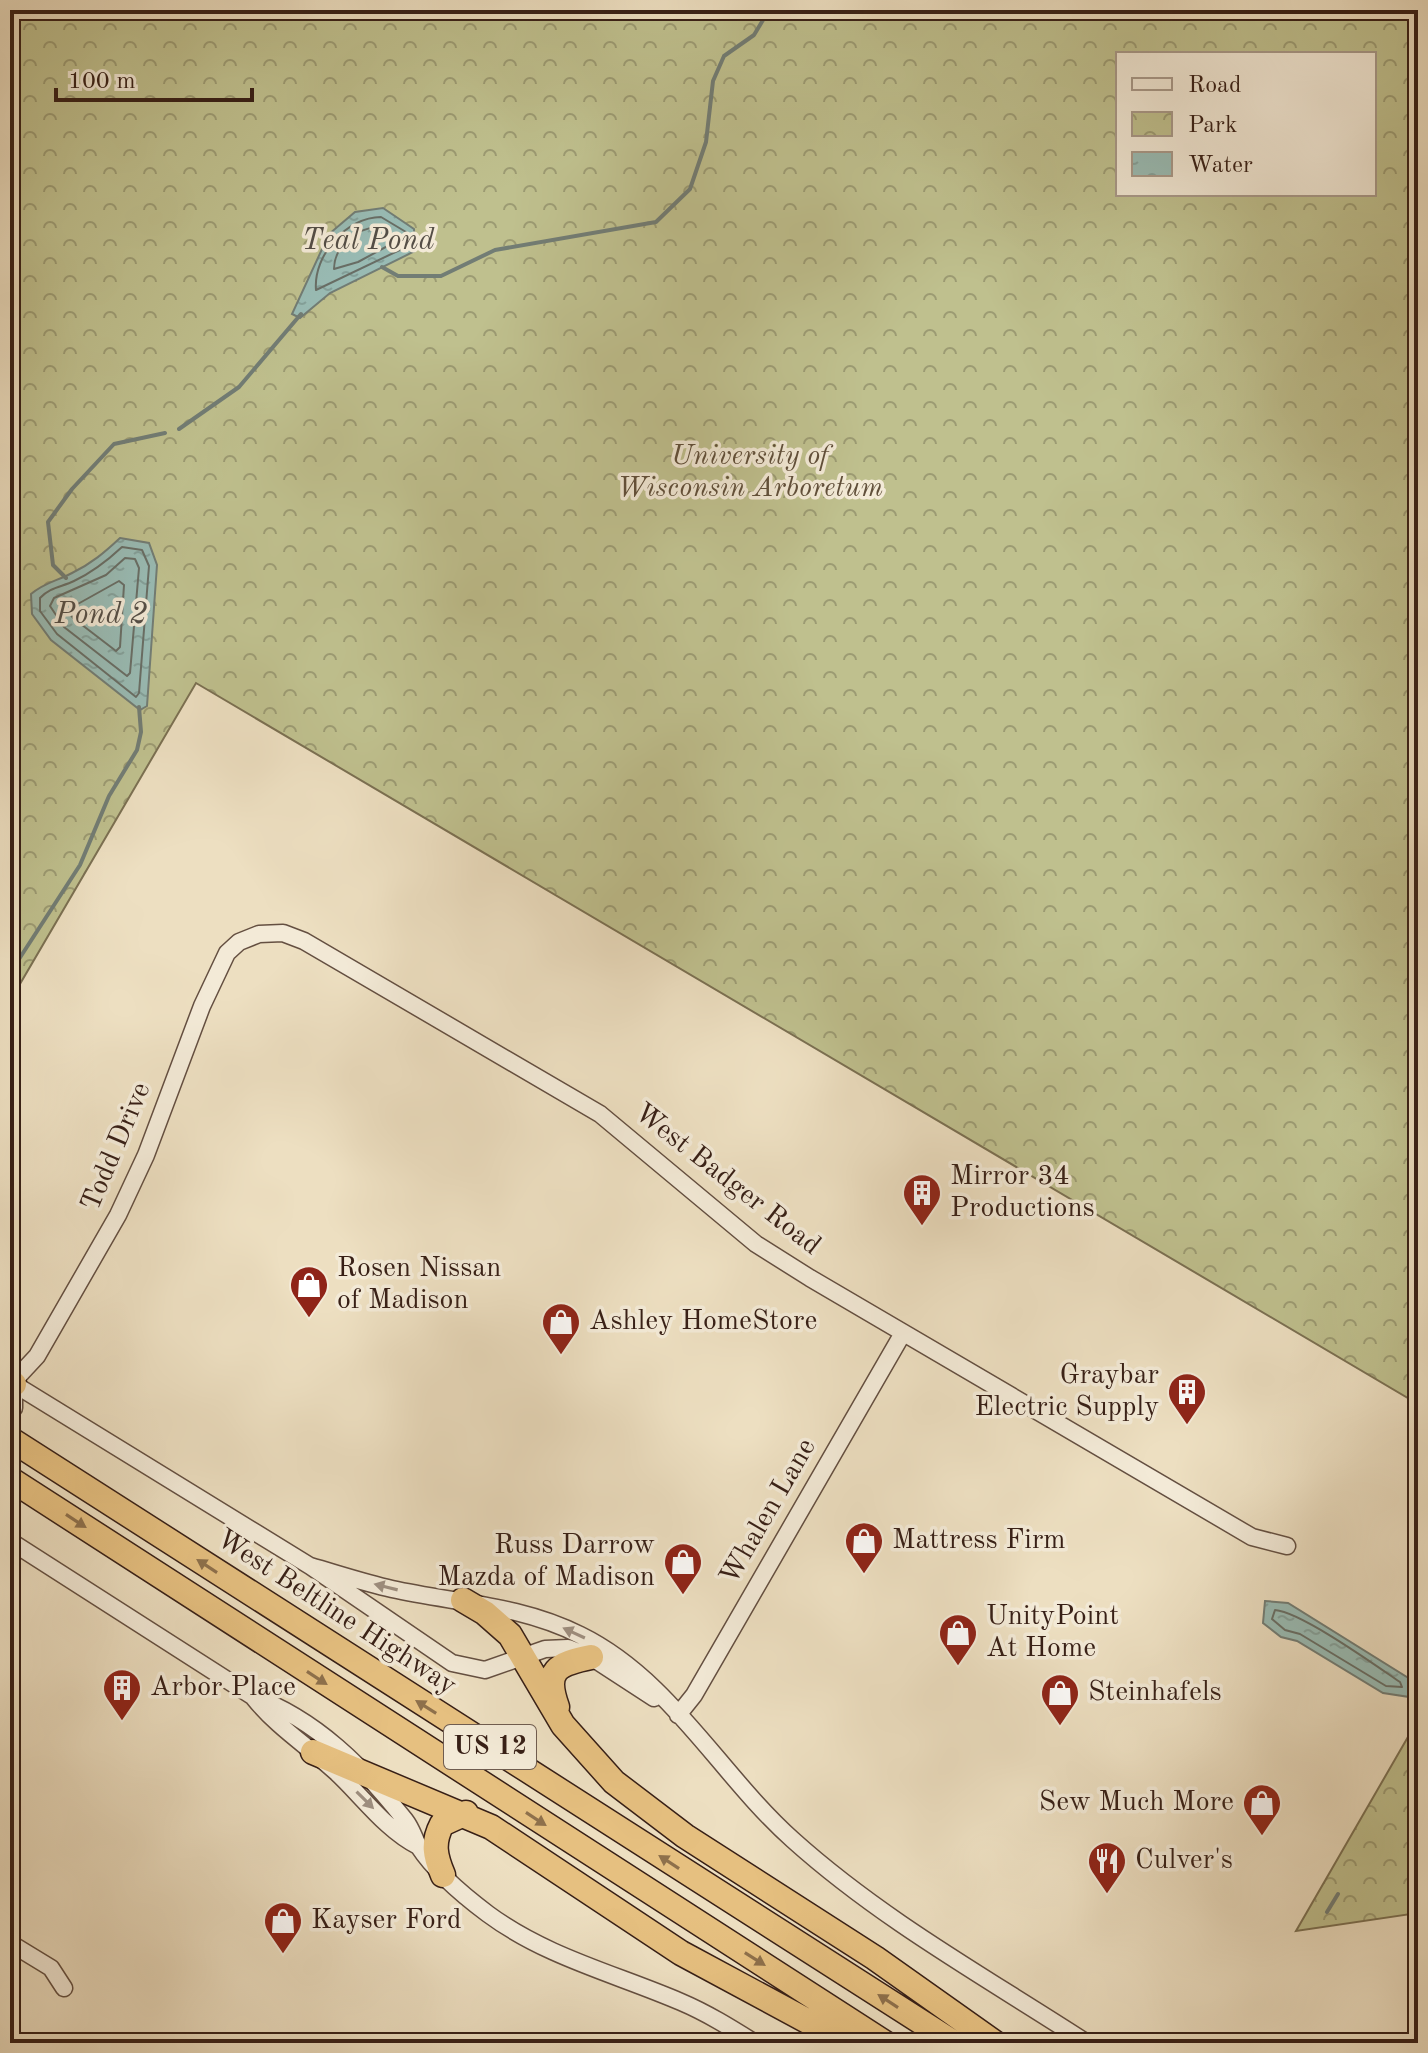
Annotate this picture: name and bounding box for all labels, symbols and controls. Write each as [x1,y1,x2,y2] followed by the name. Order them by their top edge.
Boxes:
[56,52,252,102] scale bar
[1116,52,1376,196] legend
[68,70,136,94] text: 100 m
[1188,74,1241,98] text: Road
[1188,114,1237,138] text: Park
[1188,154,1253,178] text: Water
[302,226,435,256] water label: Teal Pond
[617,443,883,503] park label: University of Wisconsin Arboretum
[54,600,147,630] water label: Pond 2
[77,1079,157,1215] street label: Todd Drive
[629,1099,825,1261] street label: West Badger Road
[950,1163,1095,1223] place label: Mirror 34 Productions
[901,1172,943,1227] building icon: Mirror 34 Productions
[337,1255,501,1315] place label: Rosen Nissan of Madison
[288,1264,330,1319] shop icon: Rosen Nissan of Madison
[540,1301,582,1356] shop icon: Ashley HomeStore
[589,1308,817,1336] place label: Ashley HomeStore
[974,1362,1159,1422] place label: Graybar Electric Supply
[1166,1371,1208,1426] building icon: Graybar Electric Supply
[716,1434,822,1590] street label: Whalen Lane
[65,1514,86,1529] one-way arrow
[843,1520,885,1575] shop icon: Mattress Firm
[211,1525,461,1701] street label: West Beltline Highway
[892,1527,1066,1555] place label: Mattress Firm
[437,1532,655,1592] place label: Russ Darrow Mazda of Madison
[662,1541,704,1596] shop icon: Russ Darrow Mazda of Madison
[196,1560,218,1574] one-way arrow
[374,1580,399,1593] one-way arrow
[986,1603,1119,1663] place label: UnityPoint At Home
[937,1612,979,1667] shop icon: UnityPoint At Home
[563,1626,586,1640] one-way arrow
[101,1667,143,1722] building icon: Arbor Place
[307,1670,328,1685] one-way arrow
[1039,1672,1081,1727] shop icon: Steinhafels
[150,1674,296,1702] place label: Arbor Place
[1088,1679,1222,1707] place label: Steinhafels
[415,1700,437,1714] one-way arrow
[444,1725,536,1769] road number: US 12
[1241,1782,1283,1837] shop icon: Sew Much More
[1039,1789,1234,1817] place label: Sew Much More
[355,1790,374,1809] one-way arrow
[525,1811,547,1825] one-way arrow
[1086,1840,1128,1895] restaurant icon: Culver's
[1135,1847,1233,1875] place label: Culver's
[658,1855,680,1869] one-way arrow
[262,1900,304,1955] shop icon: Kayser Ford
[311,1907,462,1935] place label: Kayser Ford
[744,1951,766,1965] one-way arrow
[877,1994,899,2009] one-way arrow

